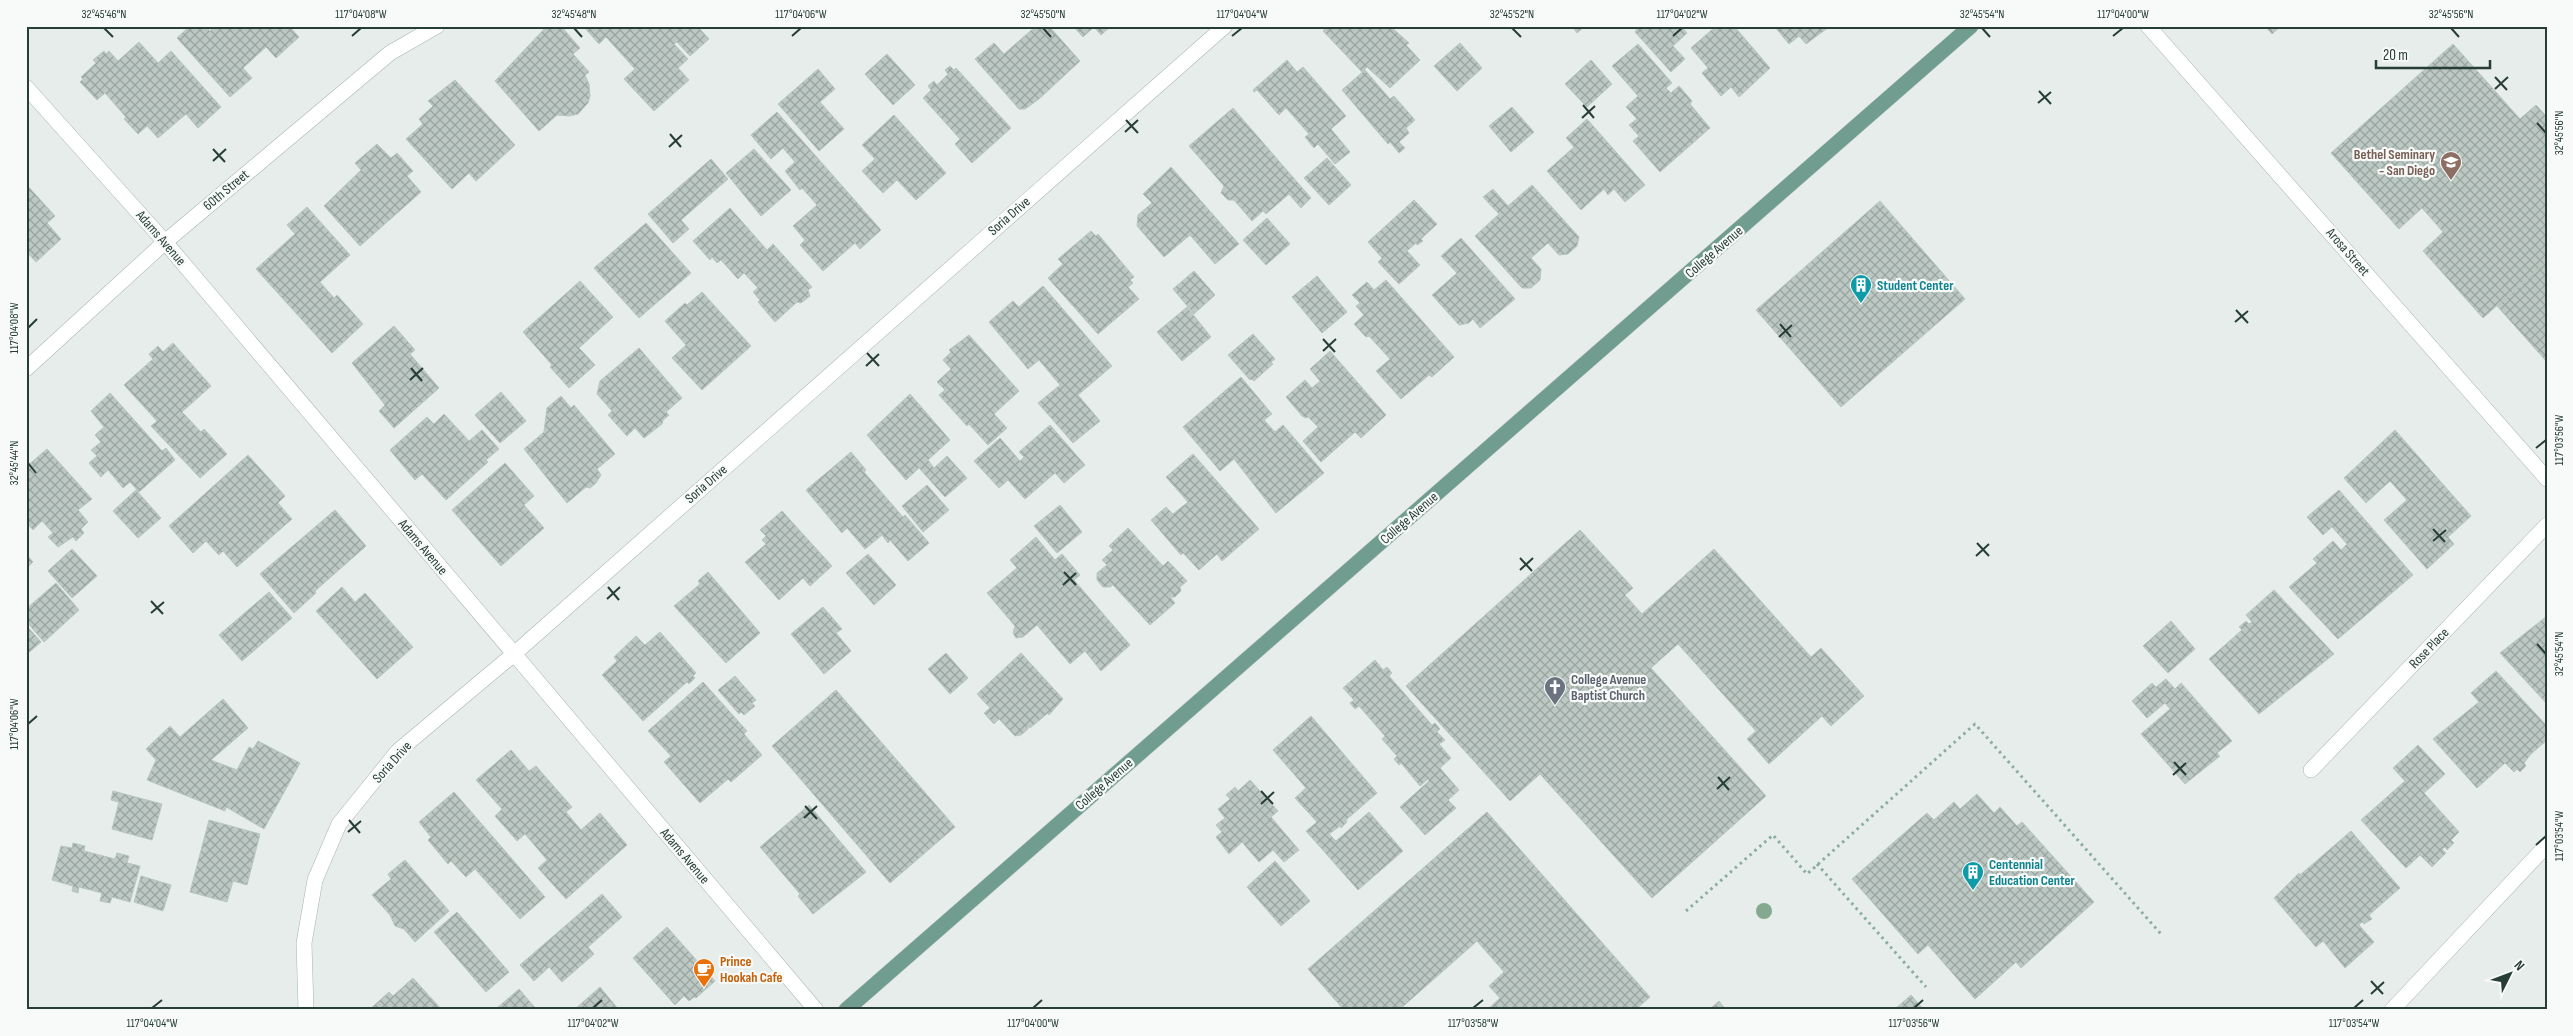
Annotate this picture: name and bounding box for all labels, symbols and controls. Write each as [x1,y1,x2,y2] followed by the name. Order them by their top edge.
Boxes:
[82,7,126,22] text: 32°45'46"N
[335,7,387,22] text: 117°04'08"W
[552,7,596,22] text: 32°45'48"N
[775,7,827,22] text: 117°04'06"W
[1021,7,1065,22] text: 32°45'50"N
[1216,7,1268,22] text: 117°04'04"W
[1490,7,1534,22] text: 32°45'52"N
[1656,7,1708,22] text: 117°04'02"W
[1960,7,2004,22] text: 32°45'54"N
[2097,7,2149,22] text: 117°04'00"W
[2429,7,2473,22] text: 32°45'56"N
[2376,38,2489,70] scale bar
[2383,46,2408,65] text: 20 m
[2552,111,2567,155] text: 32°45'56"N
[2354,146,2435,179] place label: Bethel Seminary - San Diego
[2439,150,2463,181] school or university icon: Bethel Seminary - San Diego
[200,166,252,214] street label: 60th Street
[984,193,1034,239] street label: Soria Drive
[132,206,190,269] street label: Adams Avenue
[1682,222,1746,282] street label: College Avenue
[2322,224,2373,279] street label: Arosa Street
[1849,273,1873,304] building icon: Student Center
[1877,277,1954,294] place label: Student Center
[7,302,22,354] text: 117°04'08"W
[2552,414,2567,465] text: 117°03'56"W
[7,441,22,485] text: 32°45'44"N
[681,461,731,507] street label: Soria Drive
[1377,488,1441,548] street label: College Avenue
[394,515,451,578] street label: Adams Avenue
[2405,624,2453,672] street label: Rose Place
[2552,632,2567,676] text: 32°45'54"N
[1571,671,1646,704] place label: College Avenue Baptist Church
[1543,675,1567,706] church icon: College Avenue Baptist Church
[7,698,22,750] text: 117°04'06"W
[369,738,415,786] street label: Soria Drive
[1072,754,1136,814] street label: College Avenue
[2552,811,2567,861] text: 117°03'54"W
[656,824,713,887] street label: Adams Avenue
[1989,856,2076,889] place label: Centennial Education Center
[1961,860,1985,891] building icon: Centennial Education Center
[2486,948,2536,998] north arrow
[720,953,783,986] place label: Prince Hookah Cafe
[692,957,716,988] cafe icon: Prince Hookah Cafe
[2510,957,2528,974] text: N
[126,1016,178,1031] text: 117°04'04"W
[567,1016,619,1031] text: 117°04'02"W
[1007,1016,1059,1031] text: 117°04'00"W
[1448,1016,1499,1031] text: 117°03'58"W
[1889,1016,1940,1031] text: 117°03'56"W
[2329,1016,2379,1031] text: 117°03'54"W

